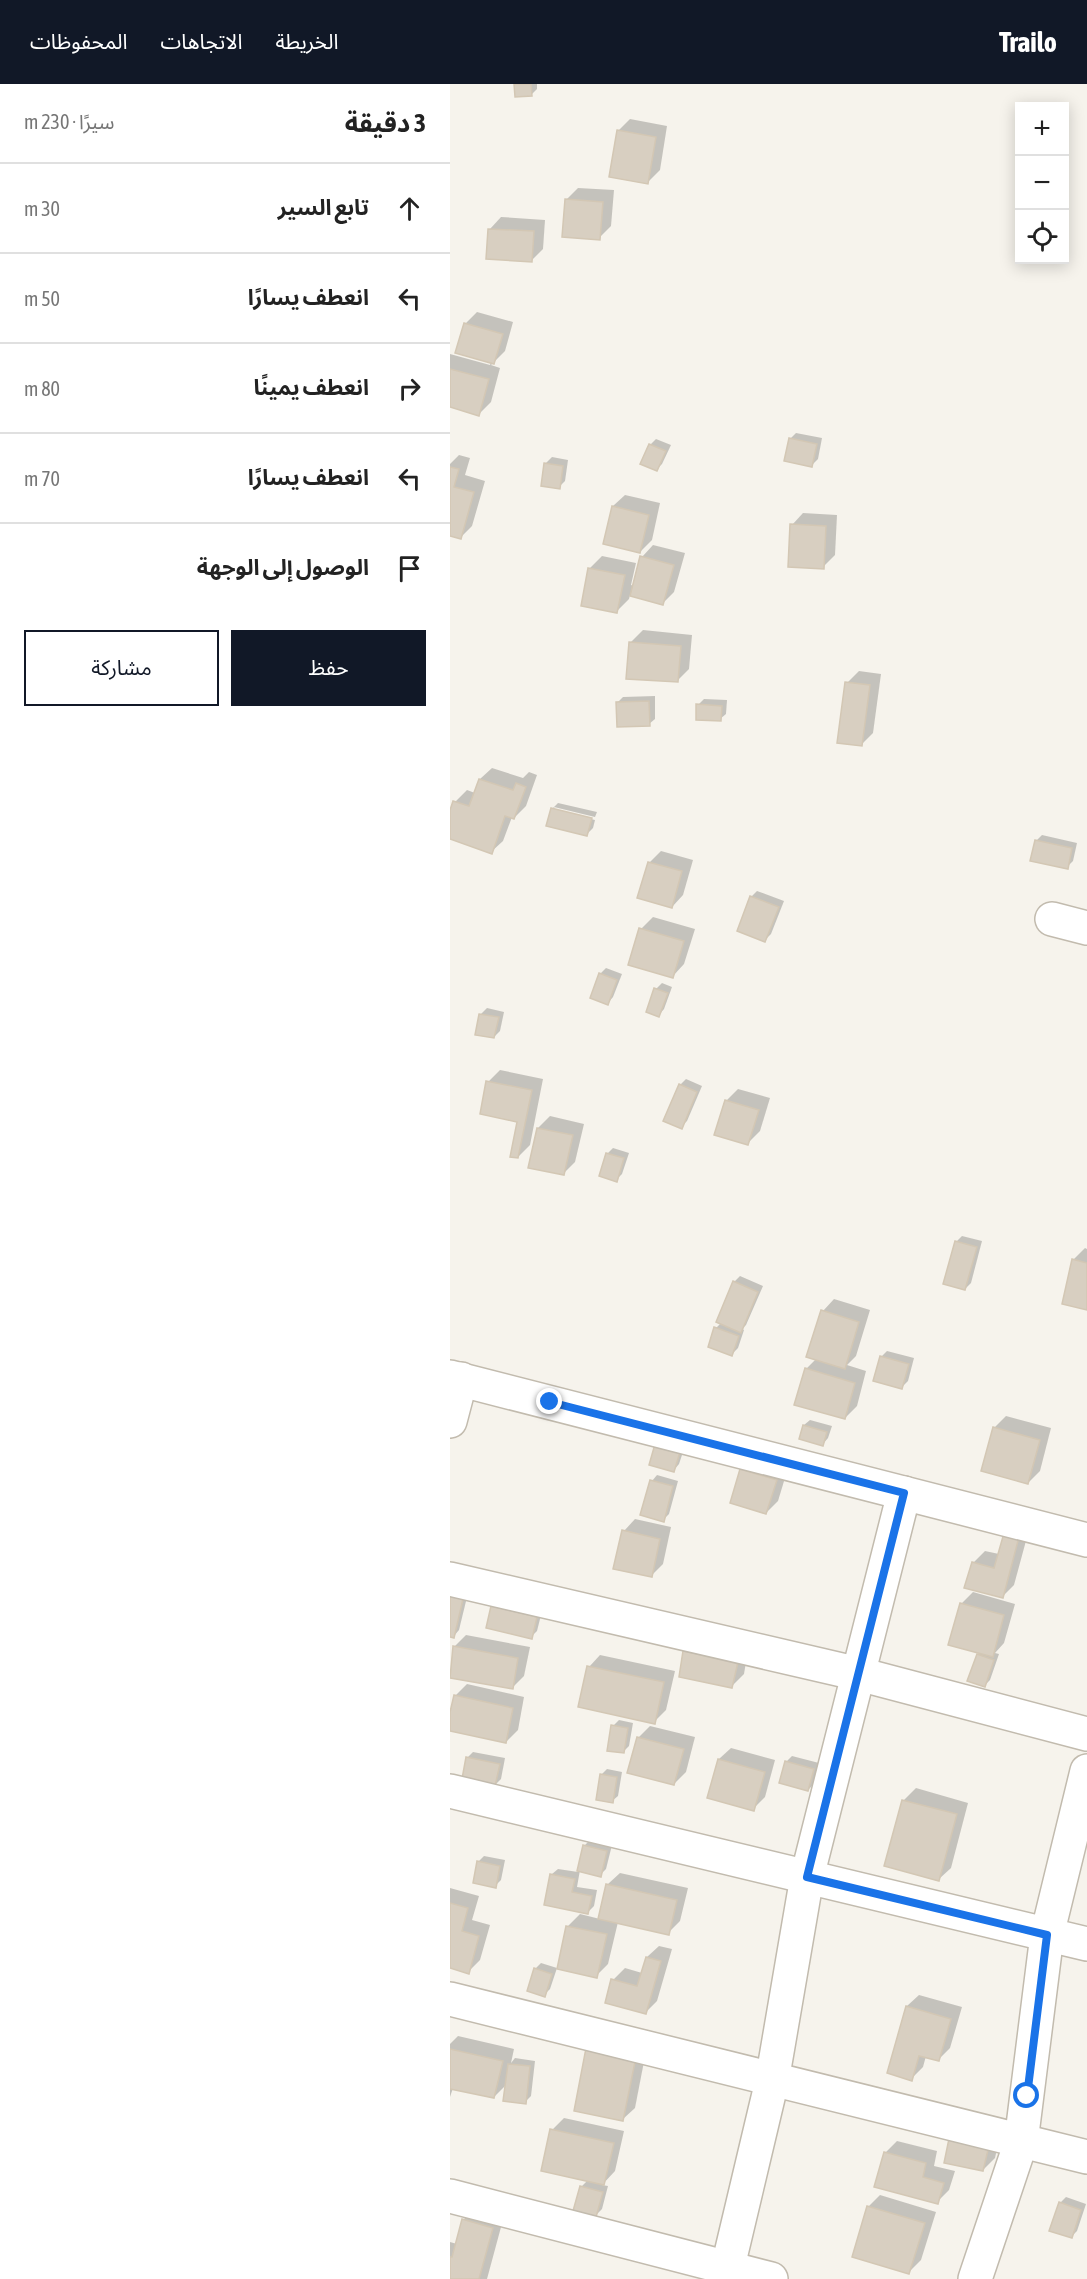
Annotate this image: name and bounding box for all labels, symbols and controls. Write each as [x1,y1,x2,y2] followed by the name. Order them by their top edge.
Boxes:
[999,26,1057,58] text: Trailo
[30,29,127,53] text: المحفوظات
[160,29,242,53] text: الاتجاهات
[275,29,338,53] text: الخريطة
[1015,102,1069,264] map controls
[1015,102,1069,156] button: +
[345,108,426,138] text: 3 دقيقة
[24,110,114,133] text: سيرًا · 230 m
[1015,156,1069,210] button: −
[393,192,426,225] icon: ahead
[278,194,369,220] text: تابع السير
[24,197,60,220] text: 30 m
[1015,210,1069,264] button: locate
[393,282,426,315] icon: left
[248,284,369,310] text: انعطف يسارًا
[24,287,60,310] text: 50 m
[393,372,426,405] icon: right
[253,374,369,400] text: انعطف يمينًا
[24,377,60,400] text: 80 m
[393,462,426,495] icon: left
[248,464,369,490] text: انعطف يسارًا
[24,467,60,490] text: 70 m
[393,552,426,585] icon: arrive
[197,554,369,580] text: الوصول إلى الوجهة
[24,630,219,706] button: مشاركة
[231,630,426,706] button: حفظ
[536,1388,562,1414] route end
[1013,2082,1039,2108] route start

